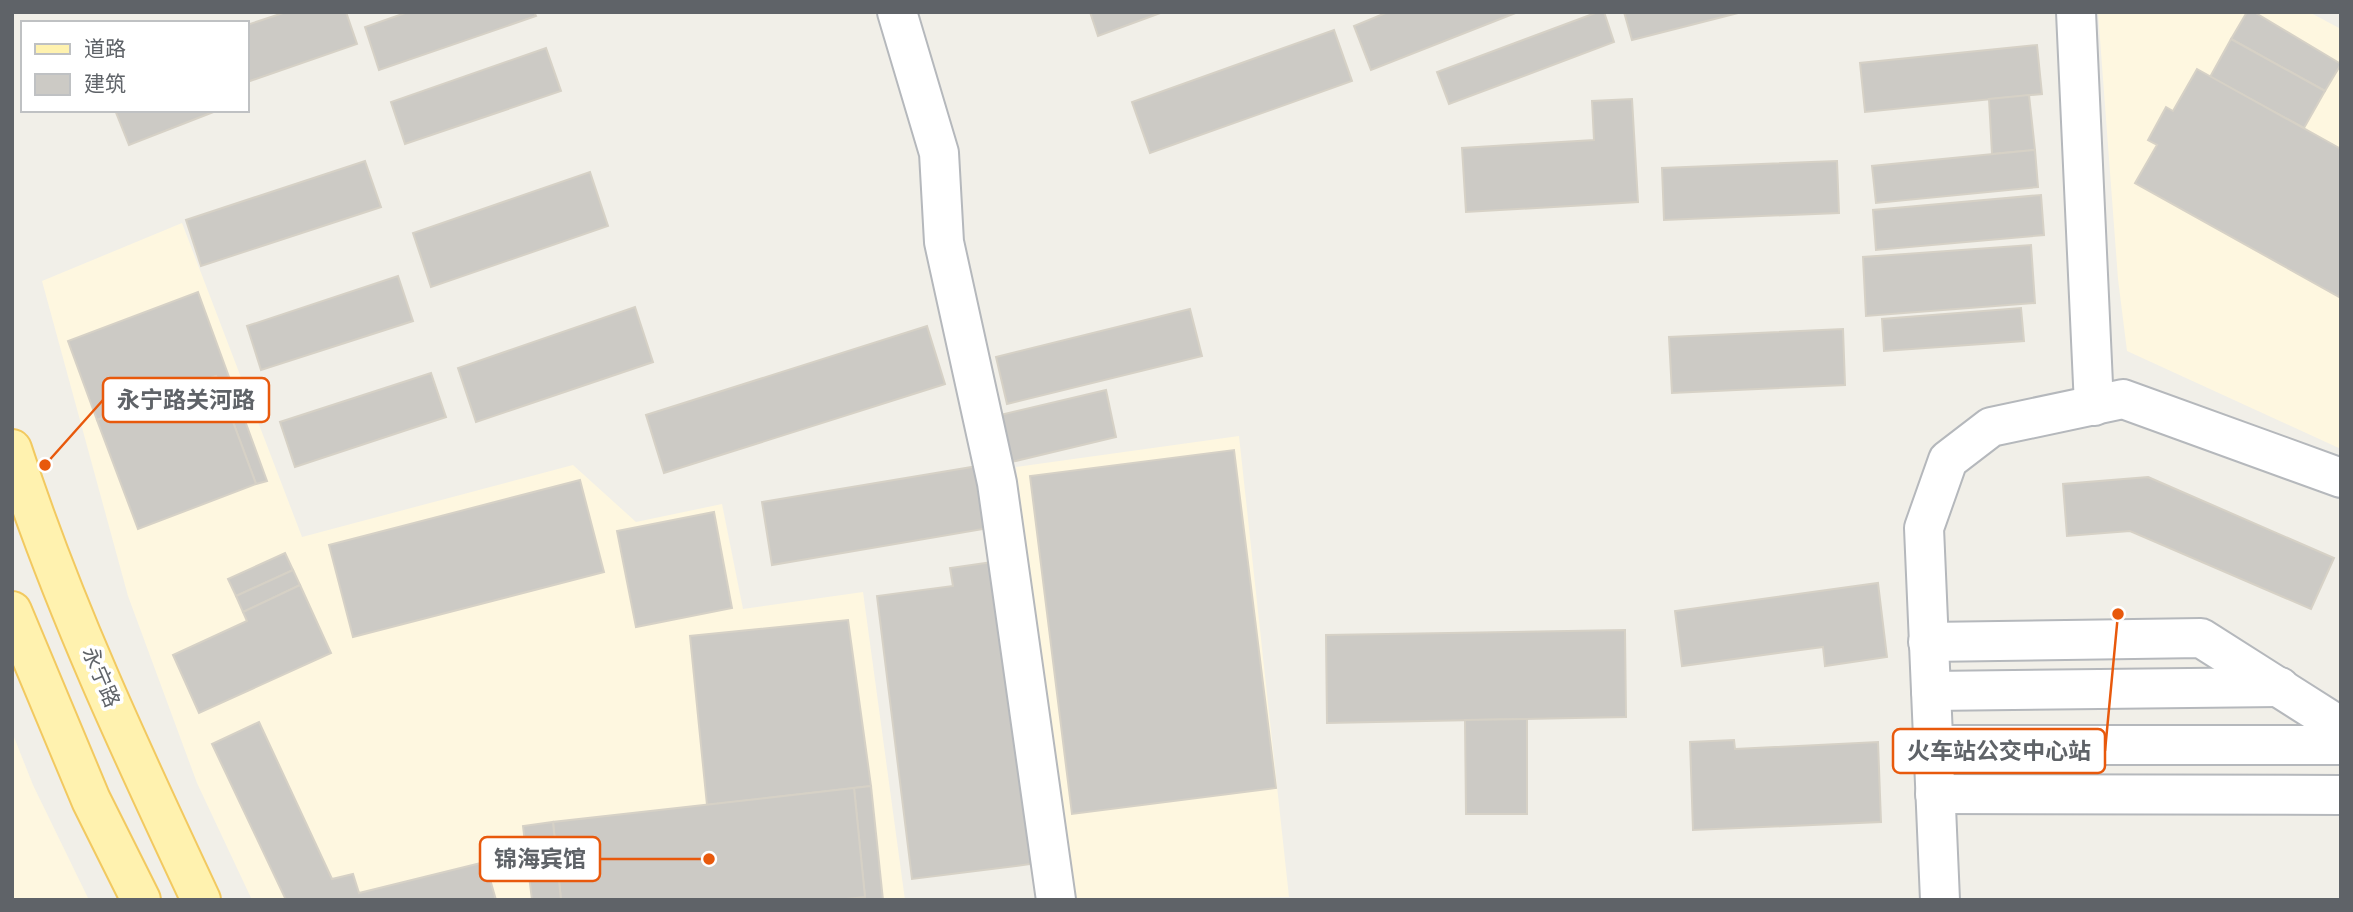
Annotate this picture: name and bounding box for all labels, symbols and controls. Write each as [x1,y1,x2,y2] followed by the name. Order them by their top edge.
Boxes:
[21,21,248,112] legend
[84,35,126,61] text: 道路
[84,70,126,96] text: 建筑
[103,378,269,422] callout: 永宁路关河路
[117,385,255,414] text: 永宁路关河路
[78,643,126,711] street label: 永宁路
[1893,729,2105,773] callout: 火车站公交中心站
[1907,736,2091,765] text: 火车站公交中心站
[480,837,600,881] callout: 锦海宾馆
[494,844,586,873] text: 锦海宾馆

